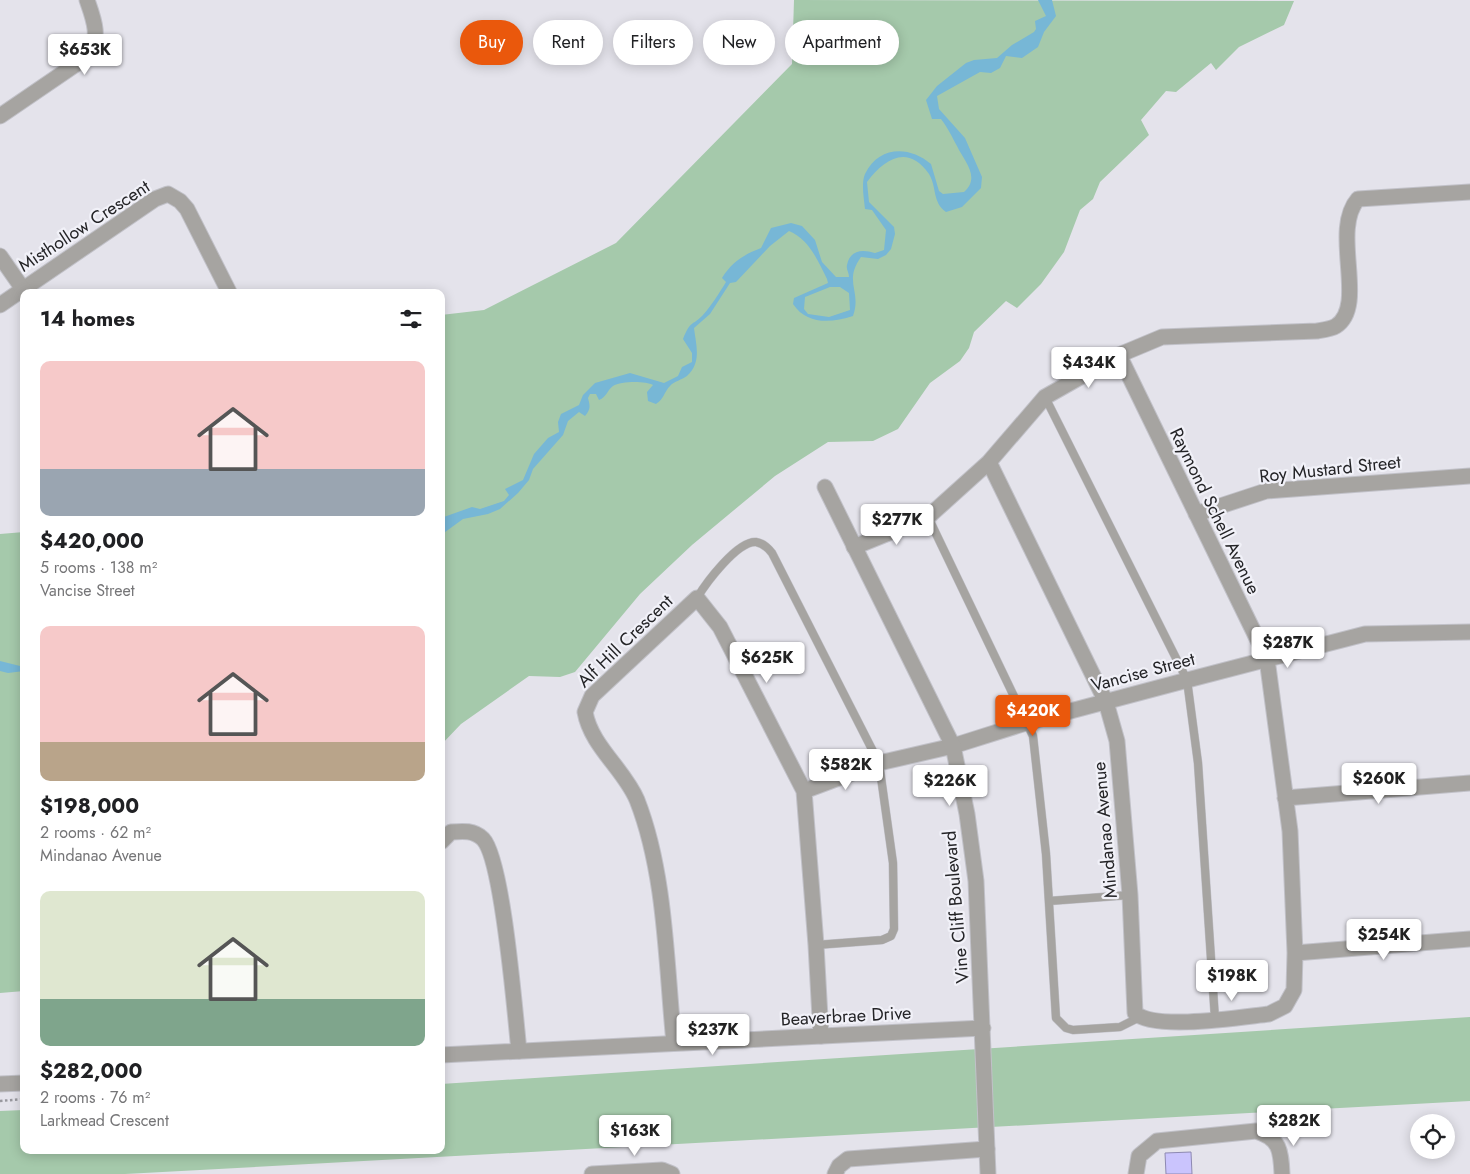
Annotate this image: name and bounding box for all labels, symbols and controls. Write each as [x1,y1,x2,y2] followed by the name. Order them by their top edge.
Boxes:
[460,20,523,65] chip: Buy
[533,20,603,65] chip: Rent
[613,20,693,65] chip: Filters
[703,20,775,65] chip: New
[785,20,899,65] chip: Apartment
[50,34,120,76] pin: $653K
[59,38,111,61] text: $653K
[13,173,155,278] street label: Misthollow Crescent
[40,304,135,334] text: 14 homes
[397,305,425,333] icon: filters
[1054,346,1124,389] pin: $434K
[1062,351,1116,374] text: $434K
[188,394,278,484] icon: home
[1163,423,1267,599] street label: Raymond Schell Avenue
[1258,449,1403,489] street label: Roy Mustard Street
[862,504,932,546] pin: $277K
[872,508,922,531] text: $277K
[40,526,144,556] text: $420,000
[40,556,157,579] text: 5 rooms · 138 m²
[40,579,135,602] text: Vancise Street
[571,588,679,693] street label: Alf Hill Crescent
[1253,626,1323,669] pin: $287K
[1262,631,1314,654] text: $287K
[732,642,802,684] pin: $625K
[741,646,793,669] text: $625K
[1088,646,1198,698] street label: Vancise Street
[188,659,278,749] icon: home
[998,694,1068,737] pin: $420K
[1006,699,1060,722] text: $420K
[811,748,881,791] pin: $582K
[820,753,872,776] text: $582K
[1086,761,1124,899] street label: Mindanao Avenue
[1344,762,1414,805] pin: $260K
[915,764,985,807] pin: $226K
[1353,767,1405,790] text: $260K
[924,769,976,792] text: $226K
[40,791,139,821] text: $198,000
[40,821,151,844] text: 2 rooms · 62 m²
[936,830,976,984] street label: Vine Cliff Boulevard
[40,844,162,867] text: Mindanao Avenue
[1349,918,1419,961] pin: $254K
[1357,923,1411,946] text: $254K
[188,924,278,1014] icon: home
[1197,960,1267,1002] pin: $198K
[1207,964,1257,987] text: $198K
[780,1000,912,1032] street label: Beaverbrae Drive
[678,1014,748,1056] pin: $237K
[688,1018,738,1041] text: $237K
[40,1056,142,1086] text: $282,000
[40,1086,150,1109] text: 2 rooms · 76 m²
[1259,1104,1329,1147] pin: $282K
[40,1109,169,1132] text: Larkmead Crescent
[1268,1109,1320,1132] text: $282K
[600,1114,670,1157] pin: $163K
[1410,1114,1455,1159] map controls
[1410,1114,1455,1159] button: locate
[610,1119,660,1142] text: $163K

